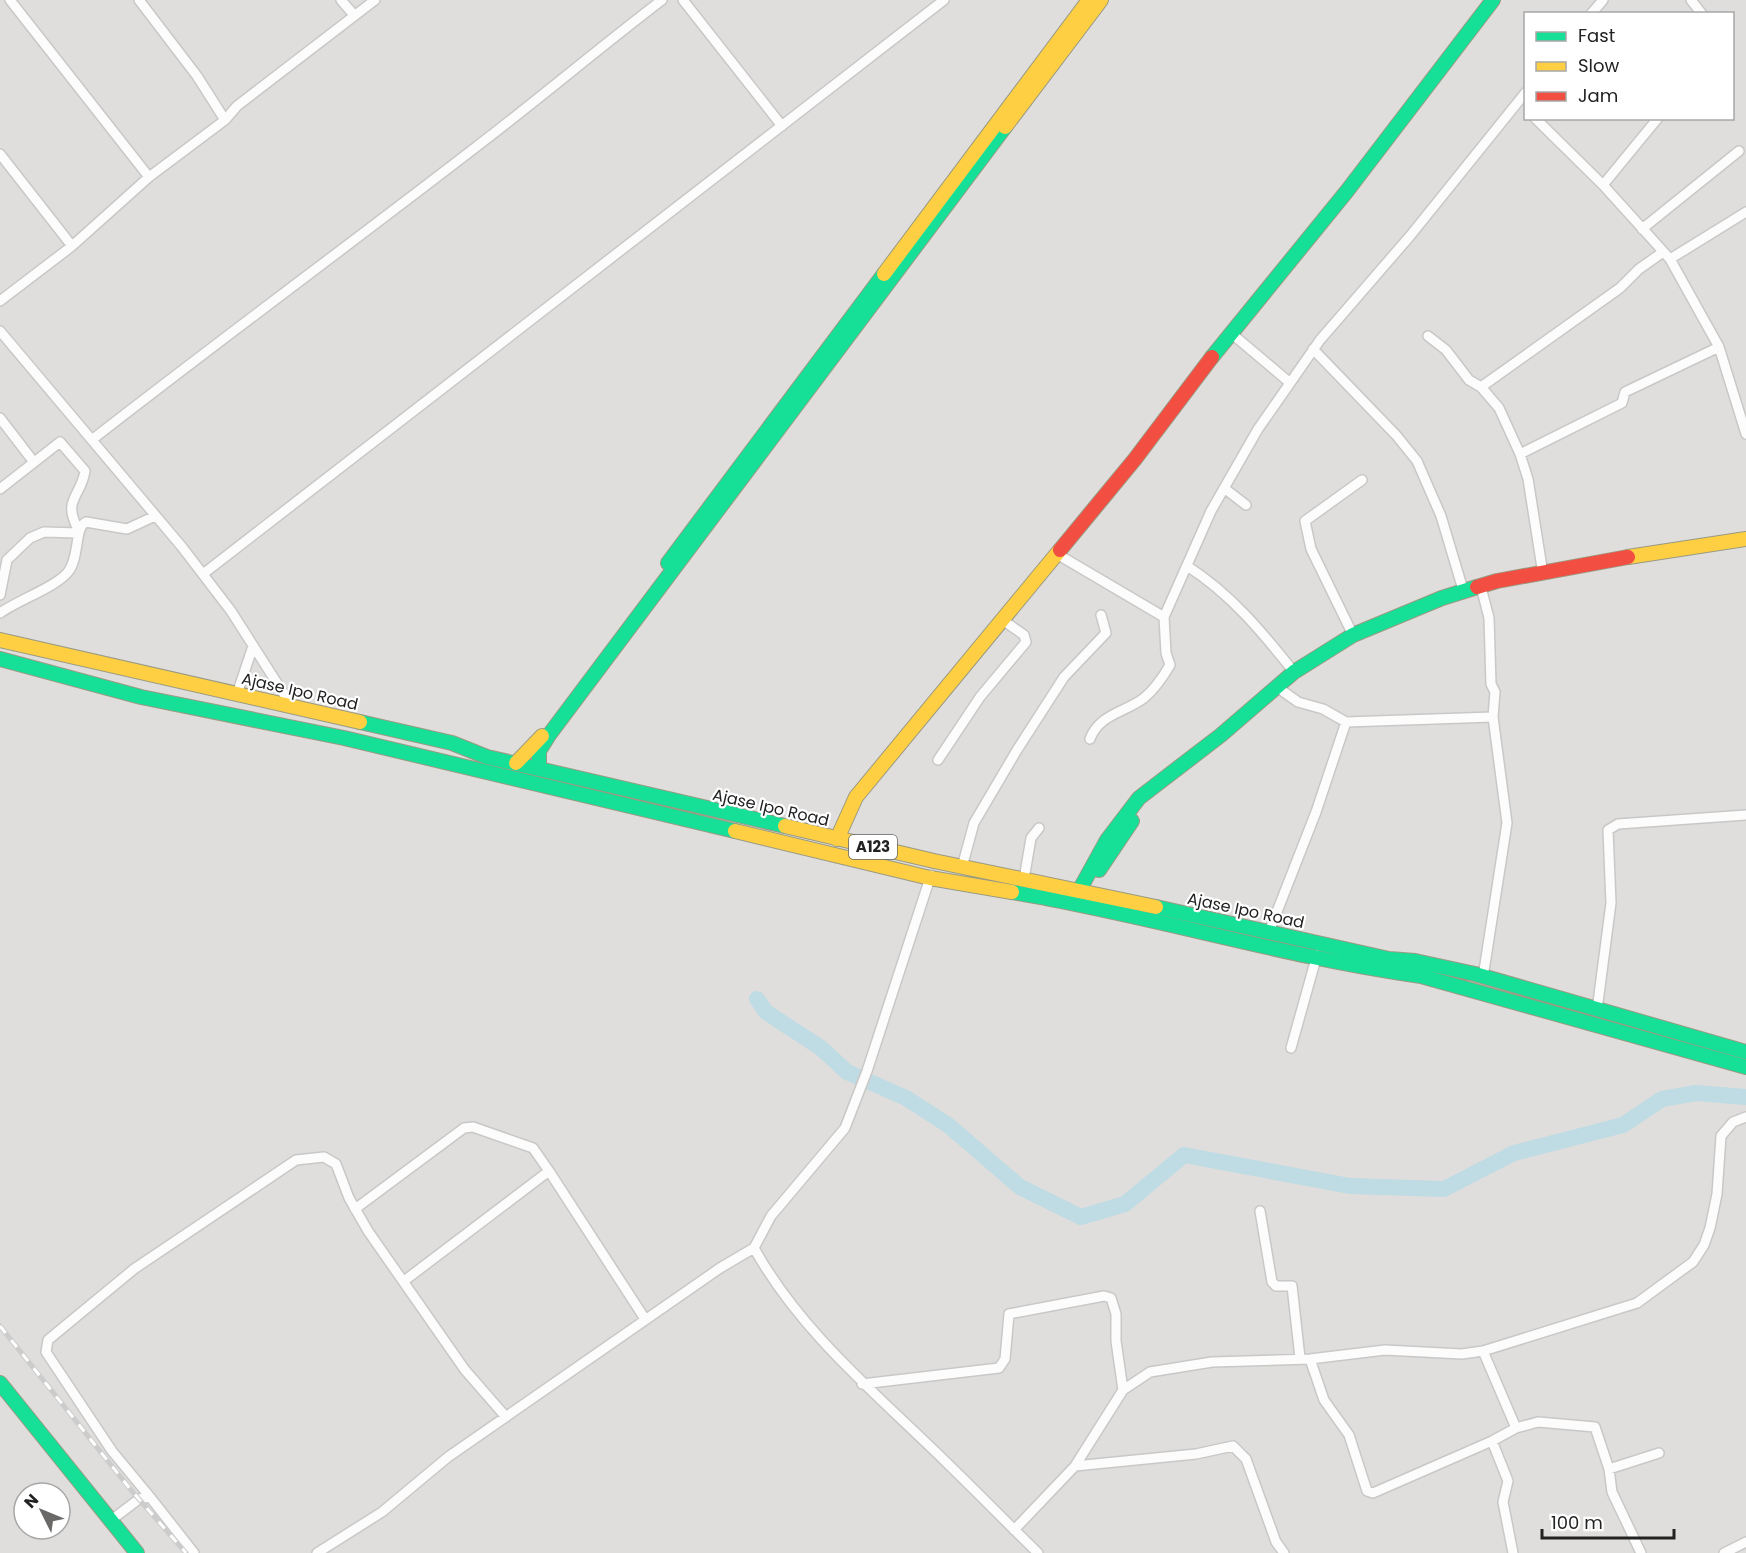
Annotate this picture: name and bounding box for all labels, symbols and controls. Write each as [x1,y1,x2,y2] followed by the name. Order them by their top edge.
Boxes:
[1524,12,1734,120] legend
[1578,23,1615,48] text: Fast
[1578,53,1620,78] text: Slow
[1578,83,1618,108] text: Jam
[239,667,360,716] street label: Ajase Ipo Road
[710,783,831,832] street label: Ajase Ipo Road
[849,835,897,859] road number: A123
[1185,887,1306,934] street label: Ajase Ipo Road
[12,1481,72,1541] north arrow
[19,1489,44,1513] text: N
[1542,1502,1674,1540] scale bar
[1551,1510,1603,1535] text: 100 m

